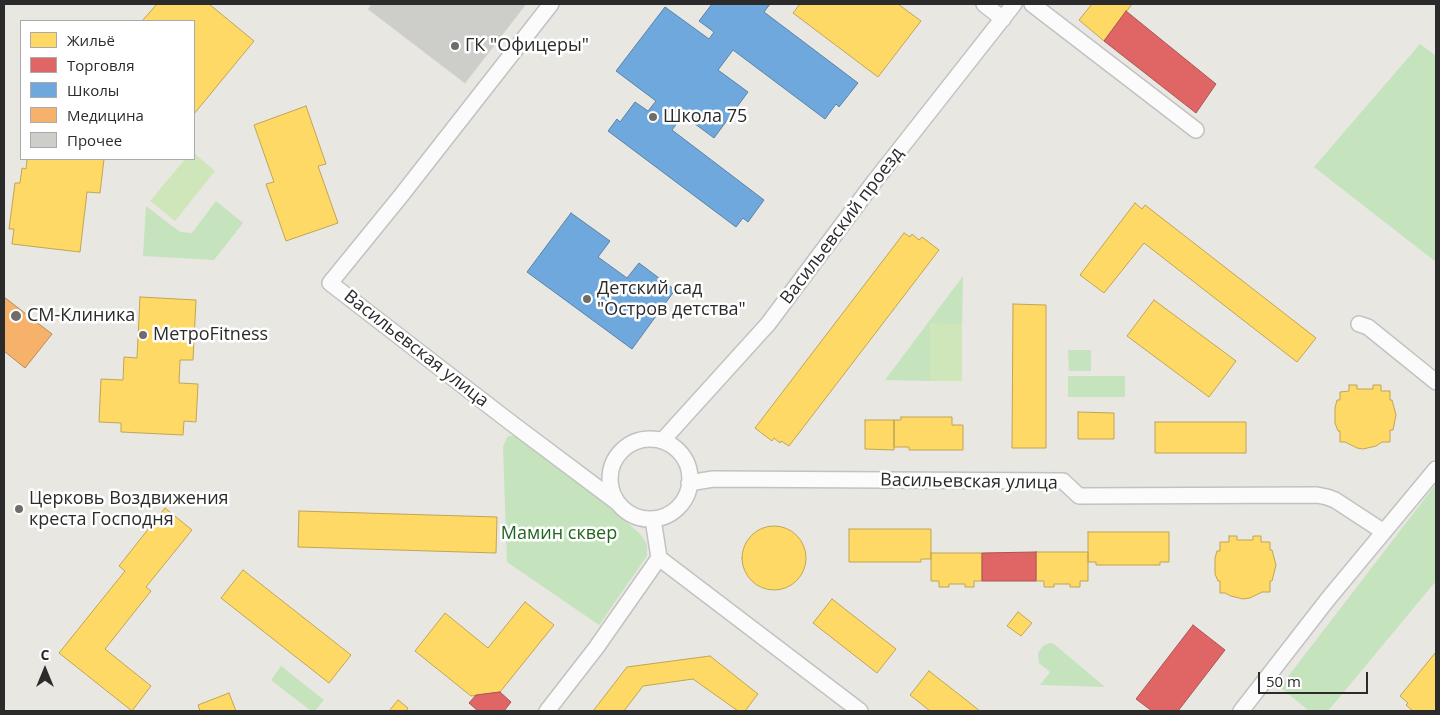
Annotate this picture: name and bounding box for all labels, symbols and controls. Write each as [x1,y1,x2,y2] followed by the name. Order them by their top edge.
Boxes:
[20,20,195,160] legend
[67,30,115,50] text: Жильё
[465,35,589,57] place label: ГК "Офицеры"
[449,40,461,52] marker: ГК "Офицеры"
[67,55,134,75] text: Торговля
[67,80,119,100] text: Школы
[67,105,144,125] text: Медицина
[663,106,747,128] place label: Школа 75
[647,111,659,123] marker: Школа 75
[67,130,122,150] text: Прочее
[776,143,908,309] street label: Васильевский проезд
[597,278,746,320] place label: Детский сад "Остров детства"
[339,286,493,412] street label: Васильевская улица
[581,293,593,305] marker: Детский сад "Остров детства"
[27,305,135,327] place label: СМ-Клиника
[9,309,23,323] marker: СМ-Клиника
[153,324,268,346] place label: МетроFitness
[137,329,149,341] marker: МетроFitness
[880,470,1058,494] street label: Васильевская улица
[29,488,229,530] place label: Церковь Воздвижения креста Господня
[13,503,25,515] marker: Церковь Воздвижения креста Господня
[501,523,617,545] park label: Мамин сквер
[20,645,70,695] north arrow
[41,645,49,664] text: С
[1260,662,1370,694] scale bar
[1266,671,1301,691] text: 50 m

